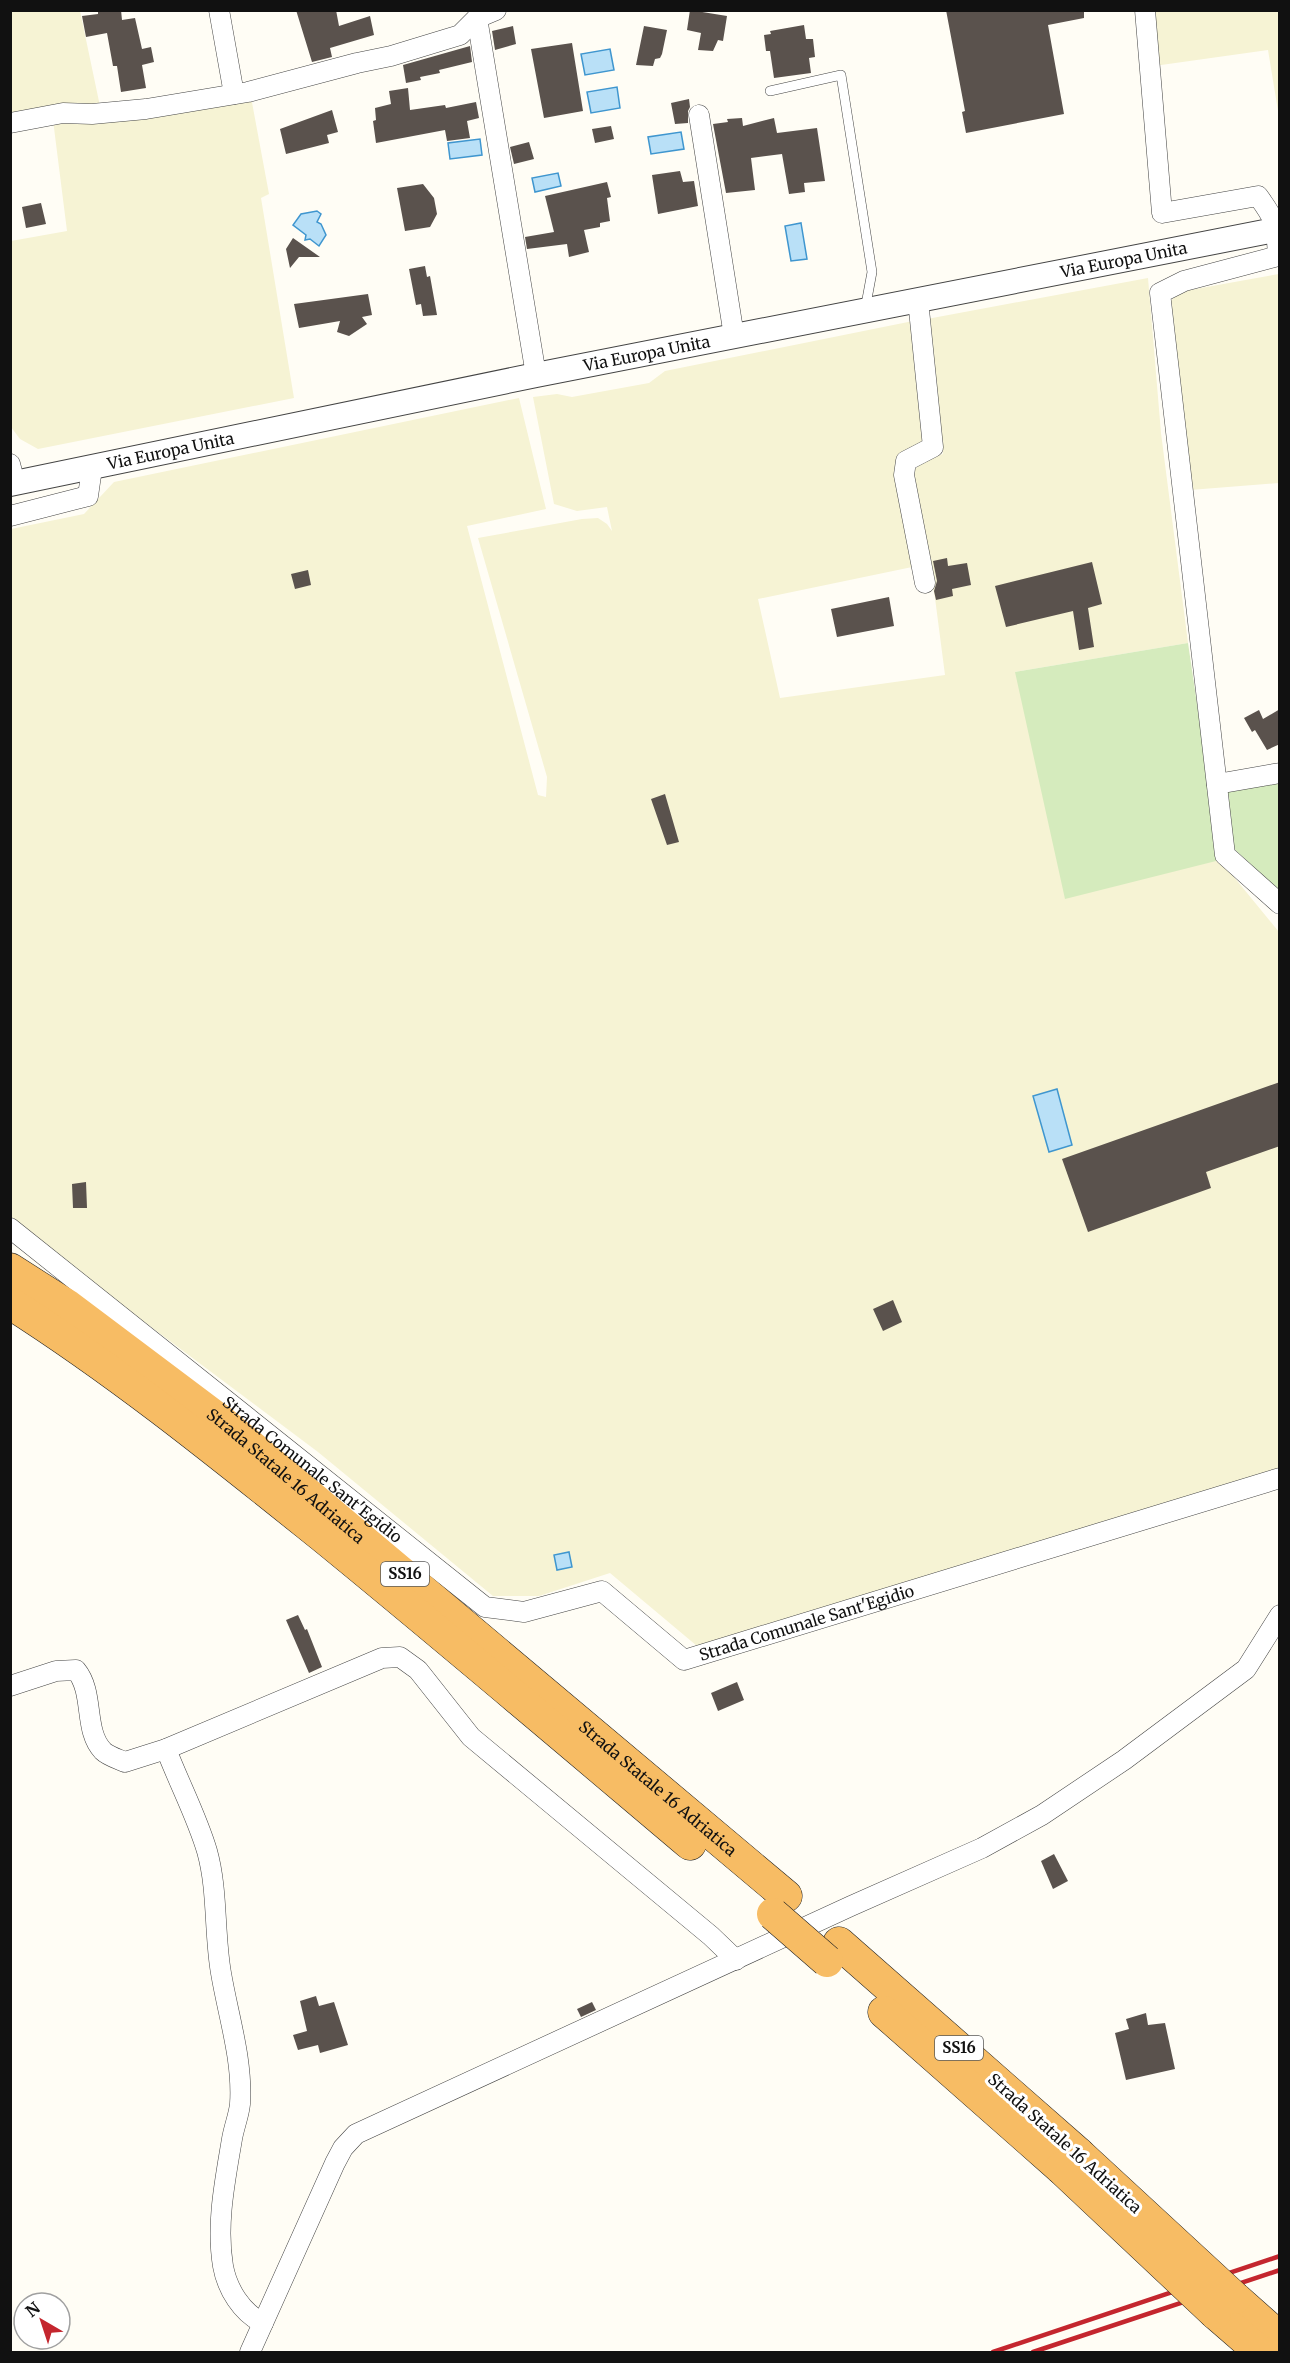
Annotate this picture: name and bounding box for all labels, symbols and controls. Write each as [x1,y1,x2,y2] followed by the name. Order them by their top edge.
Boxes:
[1058,237,1189,282] street label: Via Europa Unita
[581,331,712,376] street label: Via Europa Unita
[105,428,236,474] street label: Via Europa Unita
[219,1392,406,1547] street label: Strada Comunale Sant'Egidio
[203,1404,369,1548] street label: Strada Statale 16 Adriatica
[381,1562,429,1586] road number: SS16
[697,1580,916,1665] street label: Strada Comunale Sant'Egidio
[575,1716,741,1861] street label: Strada Statale 16 Adriatica
[935,2036,983,2060] road number: SS16
[984,2069,1146,2218] street label: Strada Statale 16 Adriatica
[12,2291,72,2351] north arrow
[21,2297,44,2321] text: N

